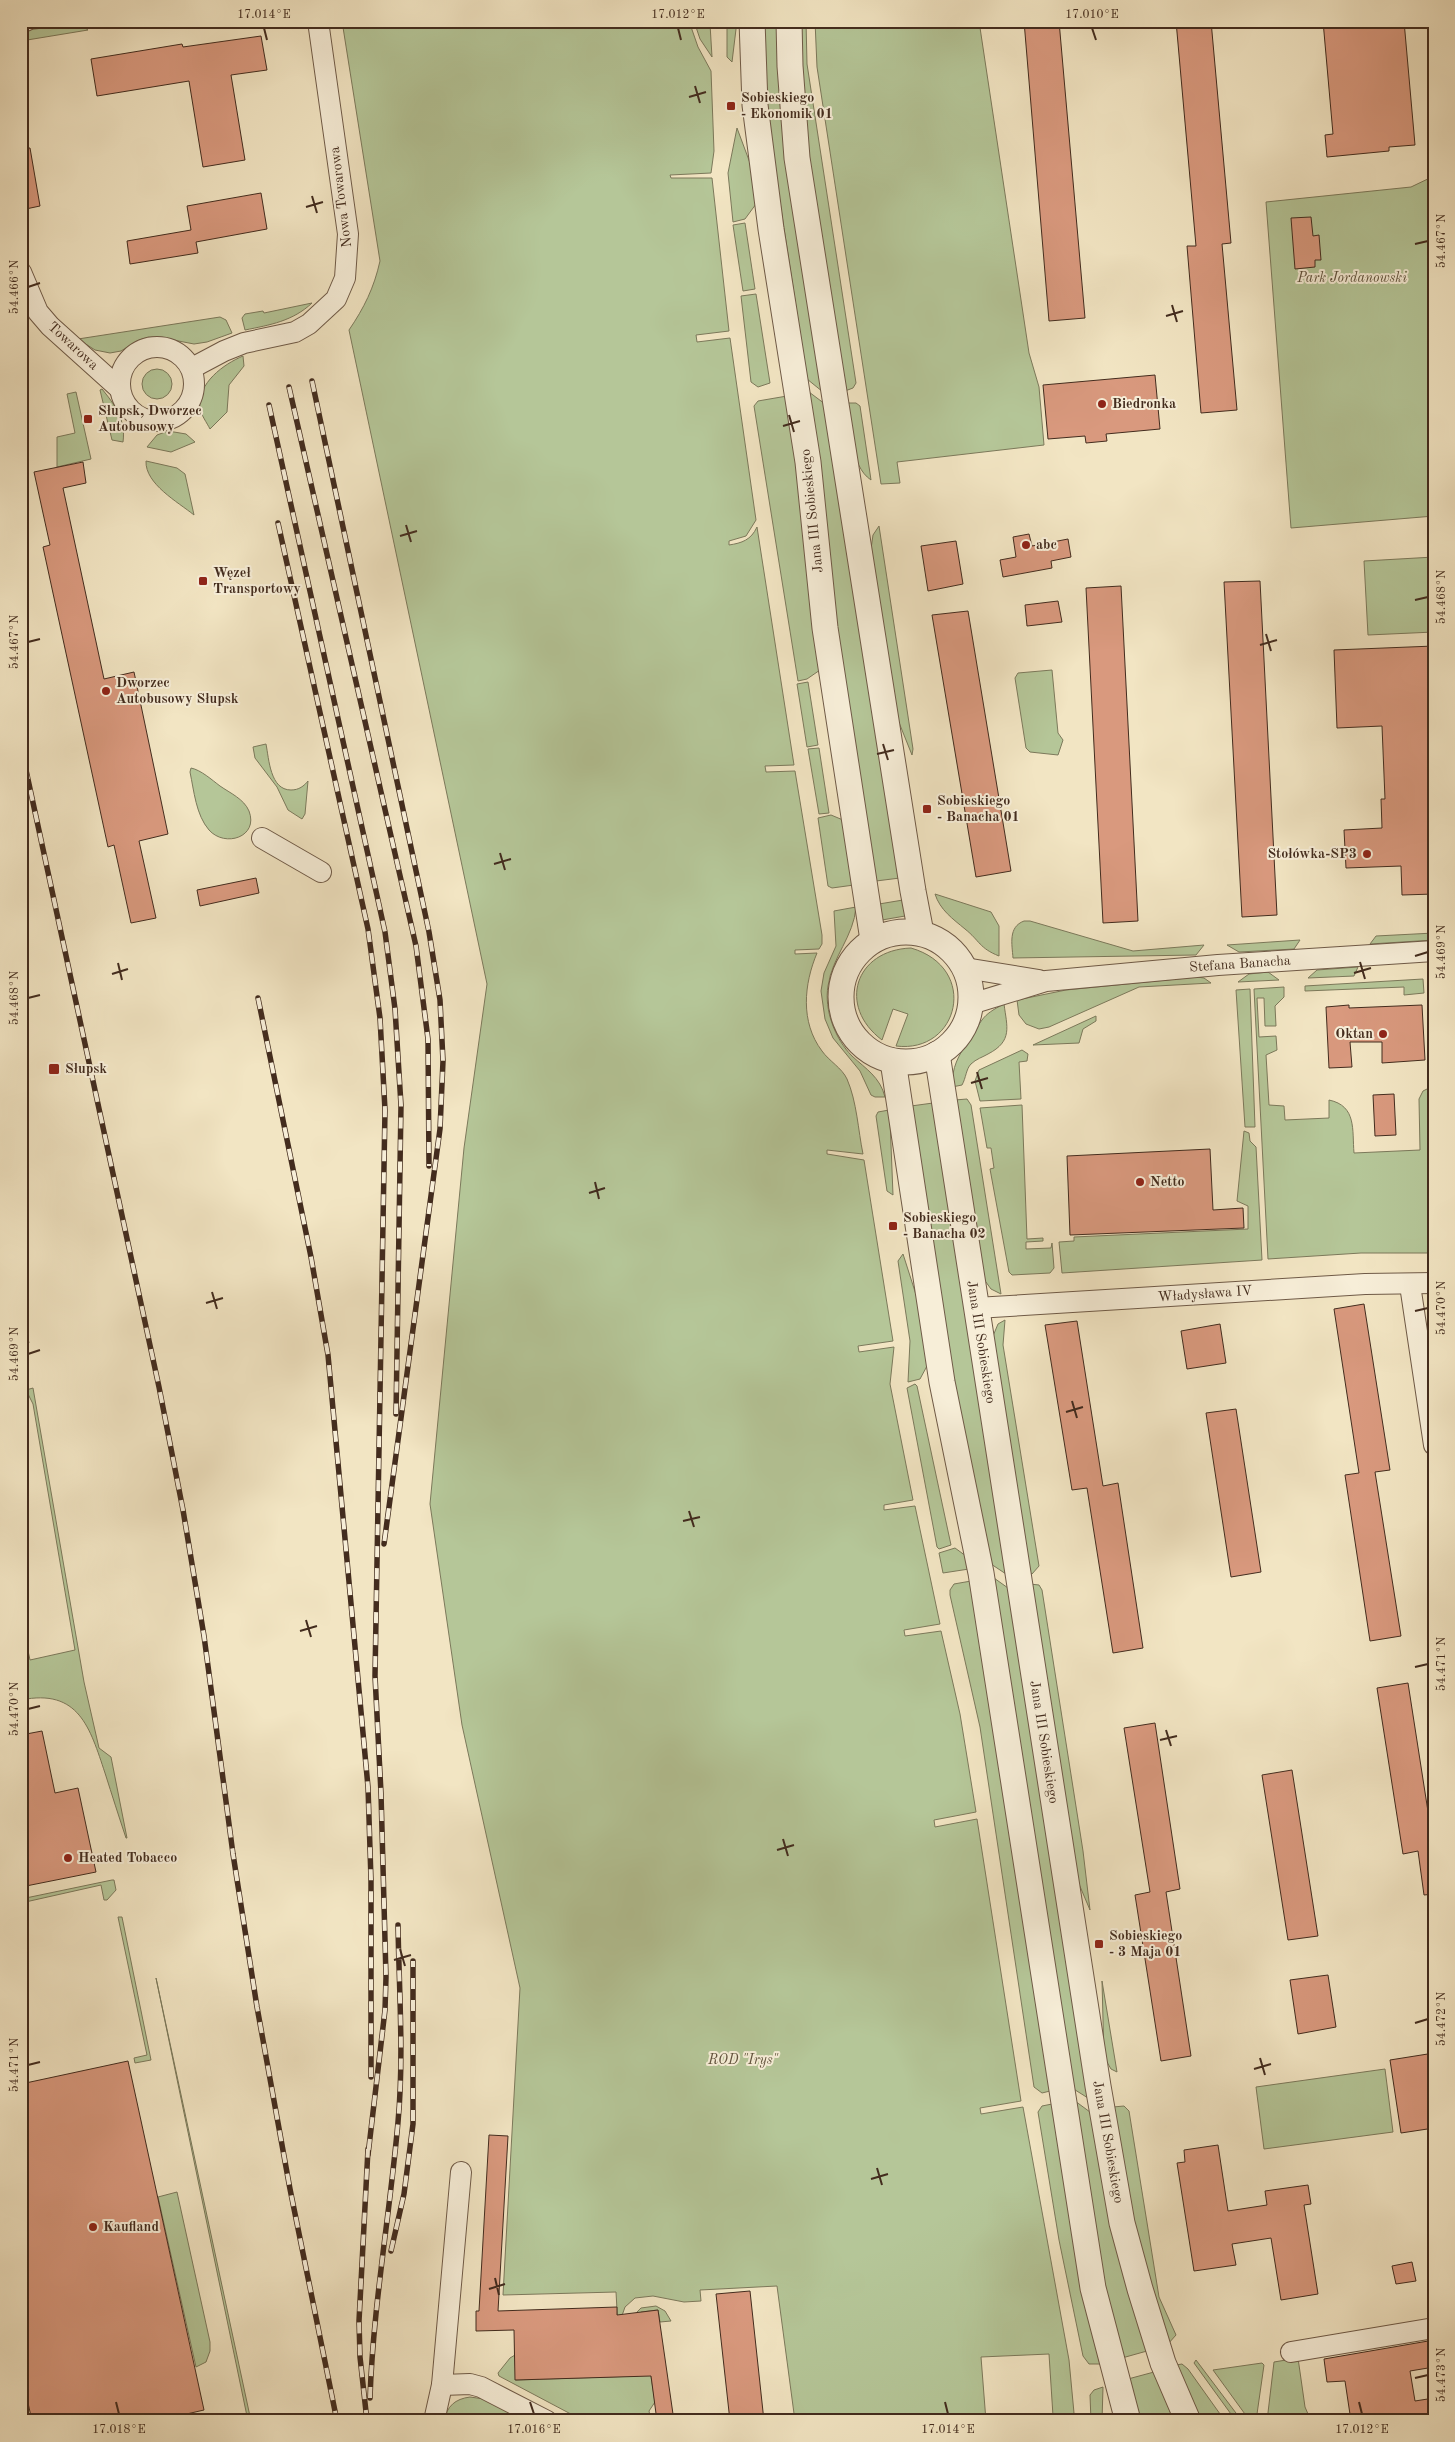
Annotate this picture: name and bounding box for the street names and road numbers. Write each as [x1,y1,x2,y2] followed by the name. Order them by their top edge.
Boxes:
[328,146,354,248] street label: Nowa Towarowa
[45,319,101,373] street label: Towarowa
[799,448,825,574] street label: Jana III Sobieskiego
[1189,953,1291,975] street label: Stefana Banacha
[964,1279,998,1405] street label: Jana III Sobieskiego
[1157,1284,1253,1304] street label: Władysława IV
[1027,1679,1061,1805] street label: Jana III Sobieskiego
[1090,2080,1126,2205] street label: Jana III Sobieskiego

